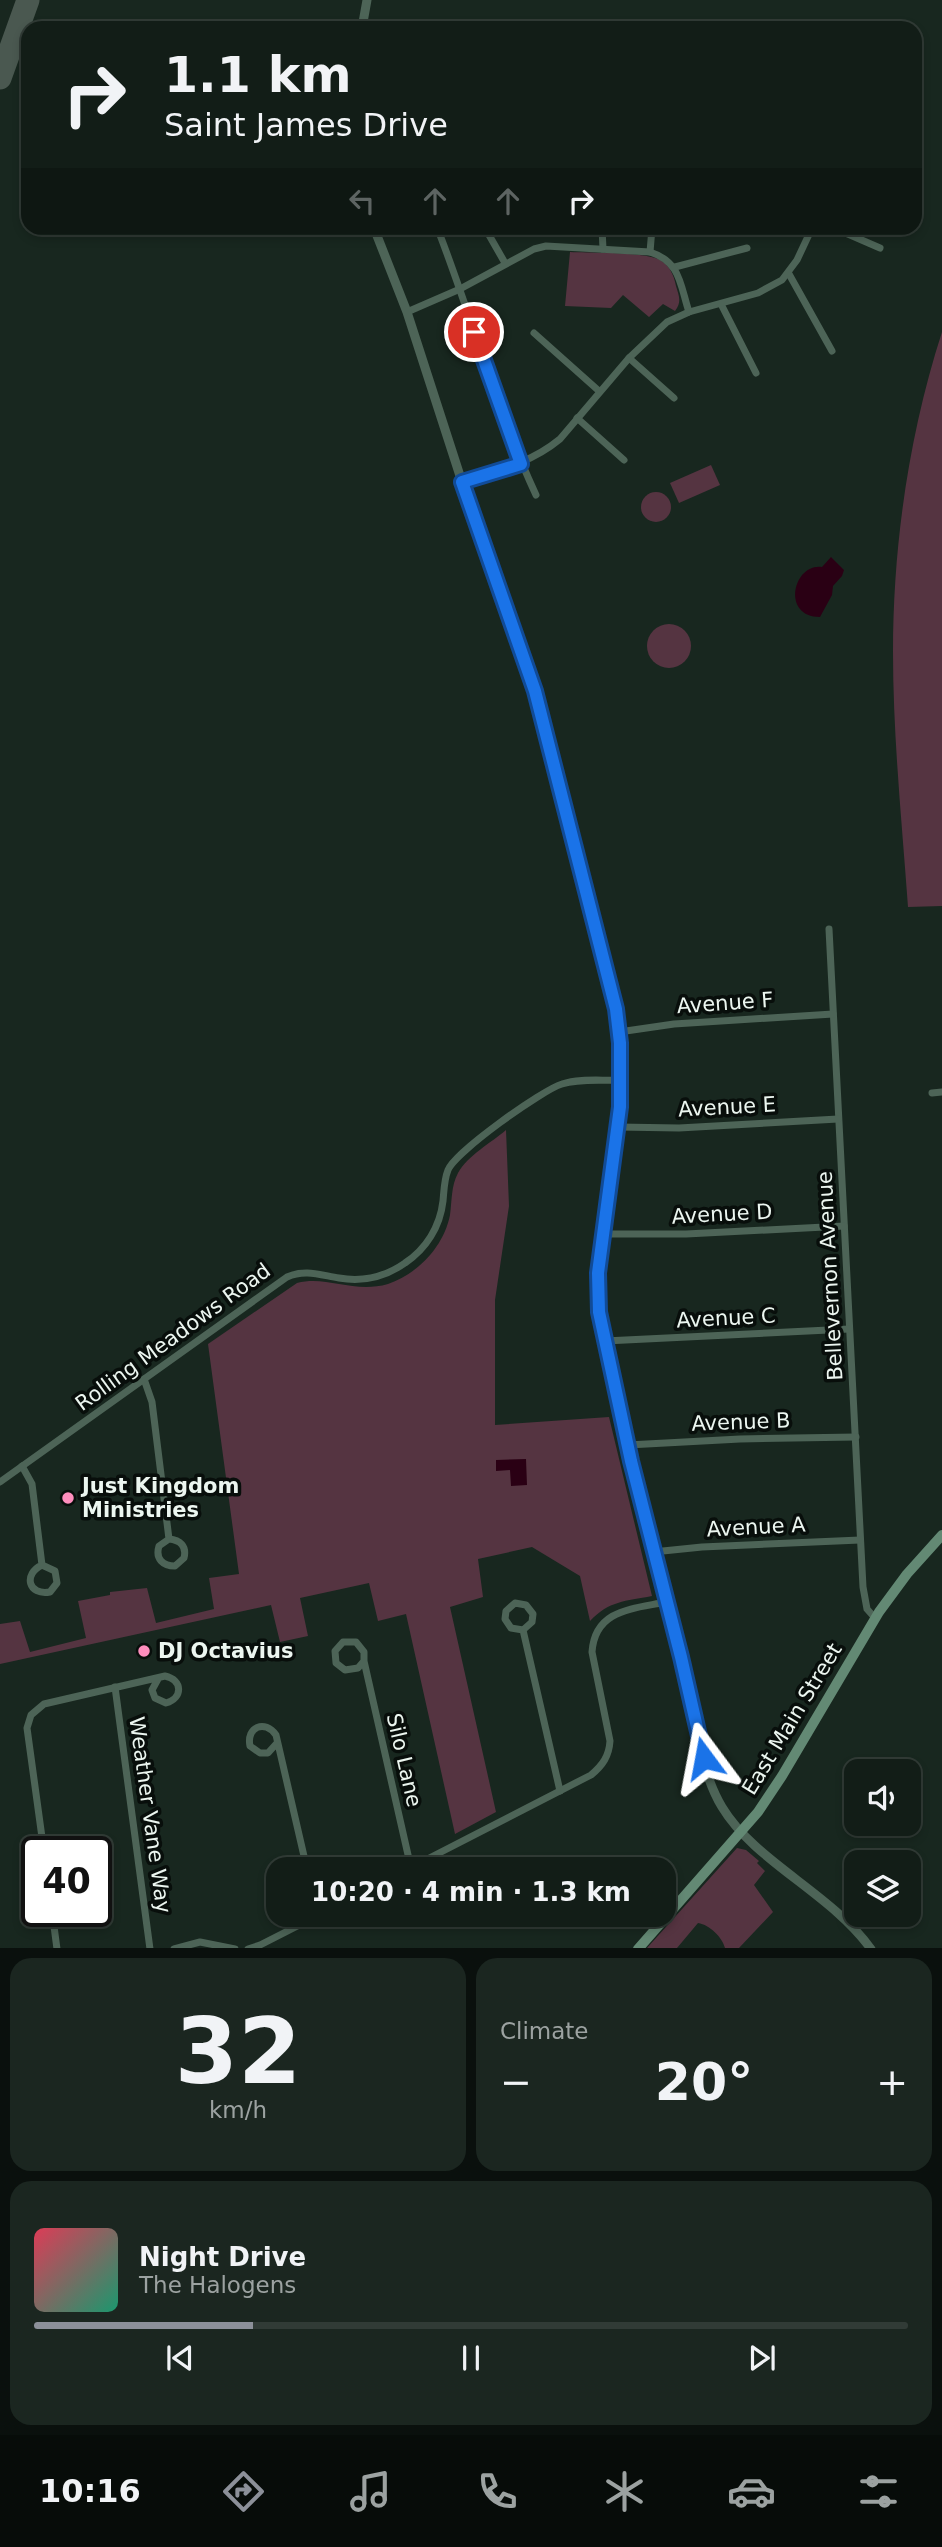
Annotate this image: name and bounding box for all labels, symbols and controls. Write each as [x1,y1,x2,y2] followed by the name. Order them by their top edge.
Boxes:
[164,47,352,104] text: 1.1 km
[49,49,140,140] icon: right
[164,106,448,144] text: Saint James Drive
[343,182,381,220] icon: left
[416,182,454,220] icon: ahead
[489,182,527,220] icon: ahead
[562,182,600,220] icon: right
[444,302,504,362] pin
[455,313,493,351] icon: arrive
[676,988,774,1018] street label: Avenue F
[677,1092,777,1122] street label: Avenue E
[813,1171,847,1381] street label: Bellevernon Avenue
[671,1199,773,1229] street label: Avenue D
[71,1258,275,1416] street label: Rolling Meadows Road
[676,1303,776,1333] street label: Avenue C
[691,1408,791,1436] street label: Avenue B
[80,1474,239,1522] place label: Just Kingdom Ministries
[60,1490,76,1506] marker: Just Kingdom Ministries
[706,1512,807,1542] street label: Avenue A
[158,1639,293,1663] place label: DJ Octavius
[737,1639,847,1799] street label: East Main Street
[136,1643,152,1659] marker: DJ Octavius
[382,1711,426,1809] street label: Silo Lane
[124,1715,176,1915] street label: Weather Vane Way
[667,1721,741,1795] position arrow
[844,1759,921,1927] map controls
[844,1759,921,1836] button: sound
[21,1836,112,1927] speed limit sign: 40
[844,1850,921,1927] button: layers
[311,1877,631,1907] text: 10:20 · 4 min · 1.3 km
[175,1999,301,2104] text: 32
[500,2018,589,2044] text: Climate
[655,2052,753,2112] text: 20°
[500,2060,532,2104] text: −
[876,2060,908,2104] text: +
[209,2097,267,2123] text: km/h
[139,2242,306,2272] text: Night Drive
[139,2272,296,2298] text: The Halogens
[161,2339,199,2377] icon: previous
[452,2339,490,2377] icon: pause
[743,2339,781,2377] icon: next
[219,2467,268,2516] icon: directions
[346,2467,395,2516] icon: music
[473,2467,522,2516] icon: phone
[600,2467,649,2516] icon: climate
[727,2467,776,2516] icon: car
[854,2467,903,2516] icon: filters
[39,2472,141,2510] text: 10:16

